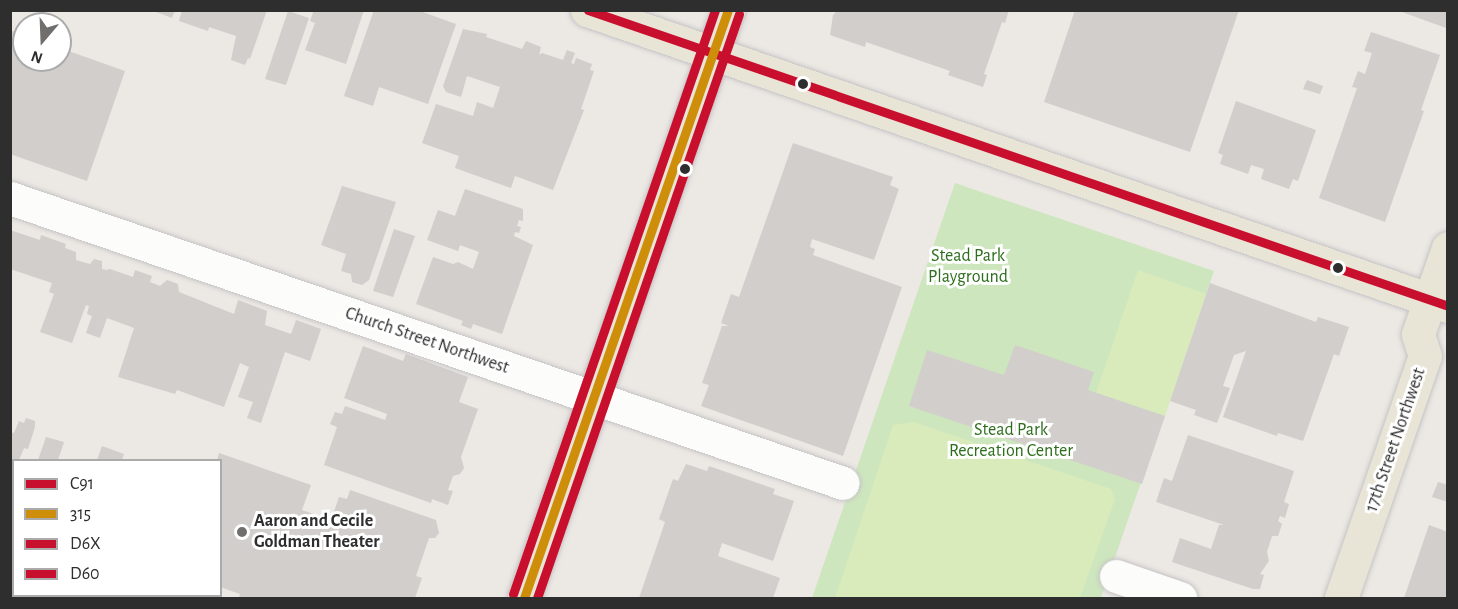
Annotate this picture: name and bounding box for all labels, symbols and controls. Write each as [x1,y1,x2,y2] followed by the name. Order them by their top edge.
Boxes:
[12,12,72,72] north arrow
[29,48,45,67] text: N
[797,78,809,90] unlabelled marker
[679,163,691,175] unlabelled marker
[928,246,1008,288] park label: Stead Park Playground
[1332,262,1344,274] unlabelled marker
[342,303,512,379] street label: Church Street Northwest
[1361,365,1431,515] street label: 17th Street Northwest
[949,420,1073,462] park label: Stead Park Recreation Center
[12,459,222,597] legend
[70,475,94,493] text: C91
[70,505,91,523] text: 315
[254,511,379,554] place label: Aaron and Cecile Goldman Theater
[235,525,249,539] marker: Aaron and Cecile Goldman Theater
[70,535,101,553] text: D6X
[70,565,100,583] text: D60

